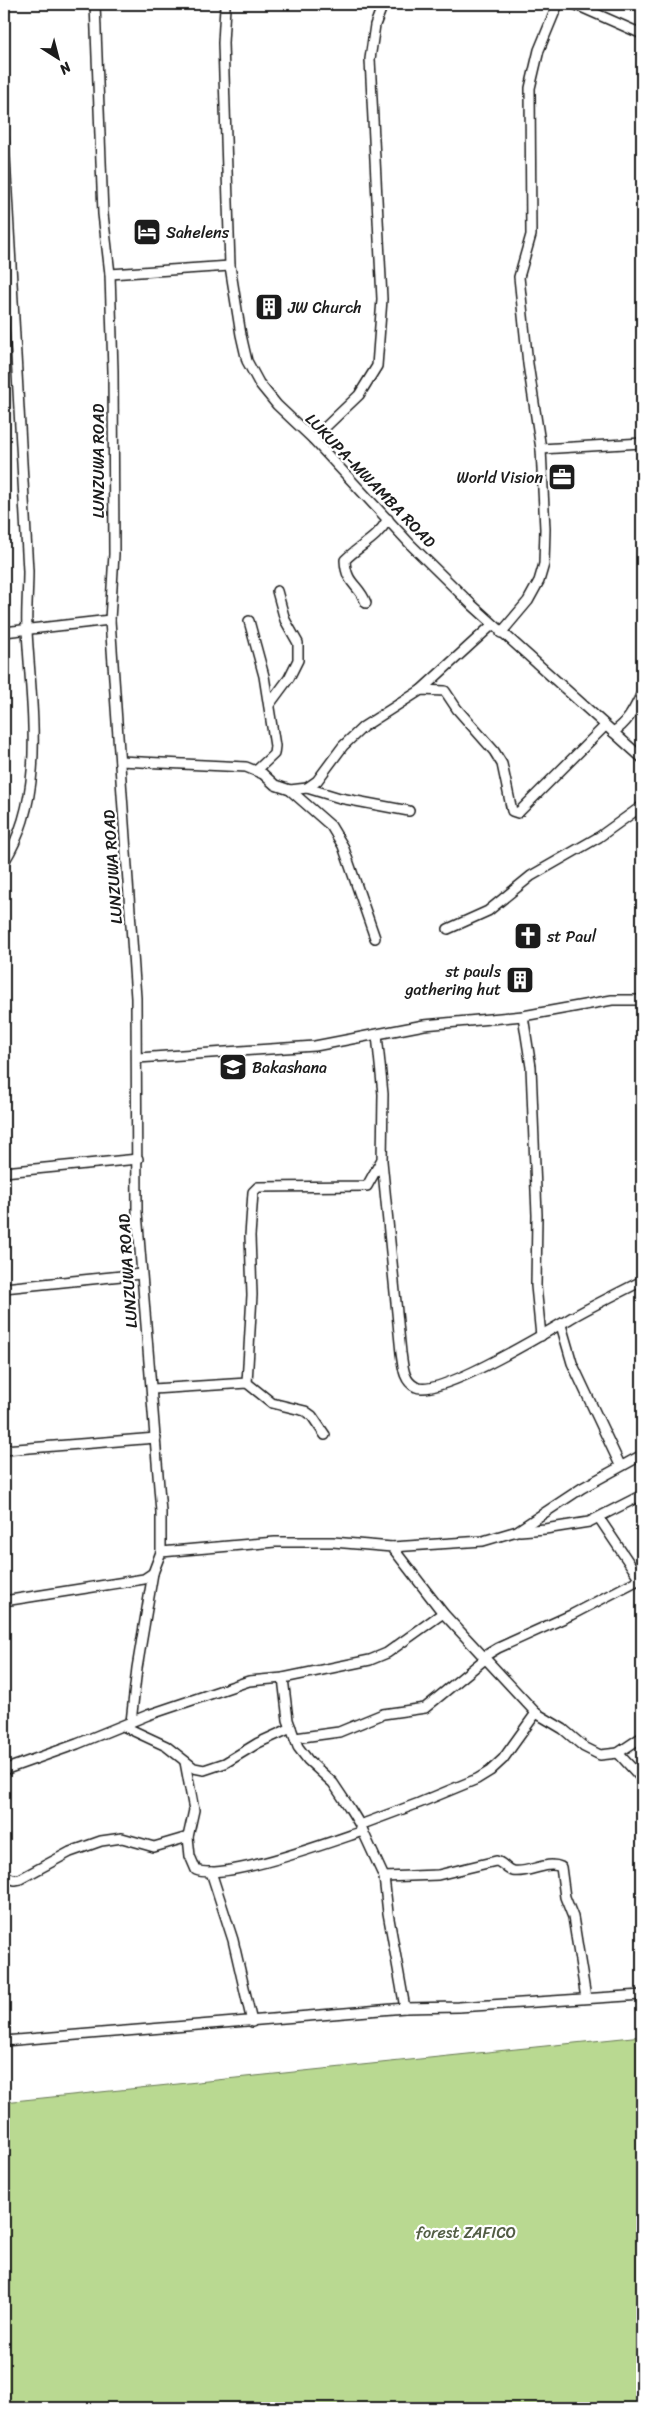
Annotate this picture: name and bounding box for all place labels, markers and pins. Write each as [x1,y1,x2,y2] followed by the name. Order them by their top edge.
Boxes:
[132,217,162,247] hotel icon: Sahelens
[166,218,230,247] place label: Sahelens
[254,292,284,322] building icon: JW Church
[287,293,362,322] place label: JW Church
[547,462,577,492] office icon: World Vision
[456,463,543,492] place label: World Vision
[513,921,543,951] church icon: st Paul
[546,922,597,951] place label: st Paul
[403,957,502,1004] place label: st pauls gathering hut
[505,965,535,995] building icon: st pauls gathering hut
[218,1052,248,1082] school or university icon: Bakashana
[252,1053,327,1082] place label: Bakashana

